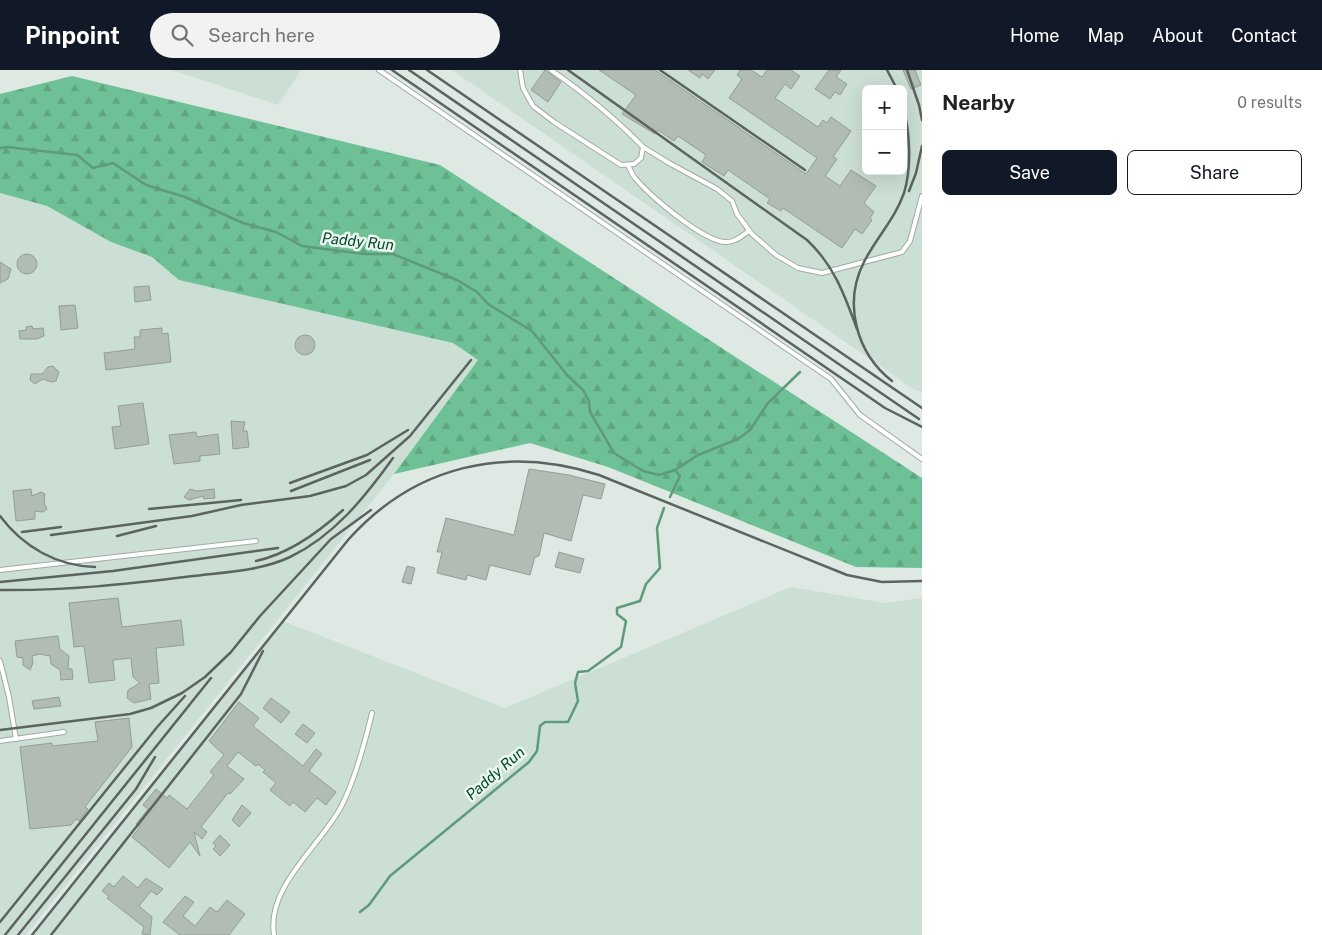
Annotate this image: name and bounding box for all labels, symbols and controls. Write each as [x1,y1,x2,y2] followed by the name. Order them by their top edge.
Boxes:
[150,13,500,58] search box
[25,21,120,49] text: Pinpoint
[168,21,196,49] icon: search
[208,24,315,46] text: Search here
[1010,25,1060,46] text: Home
[1088,25,1124,46] text: Map
[1152,25,1203,46] text: About
[1231,25,1297,46] text: Contact
[862,85,907,175] map controls
[862,85,907,130] button: +
[942,90,1015,115] text: Nearby
[1237,93,1302,112] text: 0 results
[862,130,907,175] button: −
[942,150,1117,195] button: Save
[1127,150,1302,195] button: Share
[321,229,395,253] water label: Paddy Run
[462,743,528,803] water label: Paddy Run

